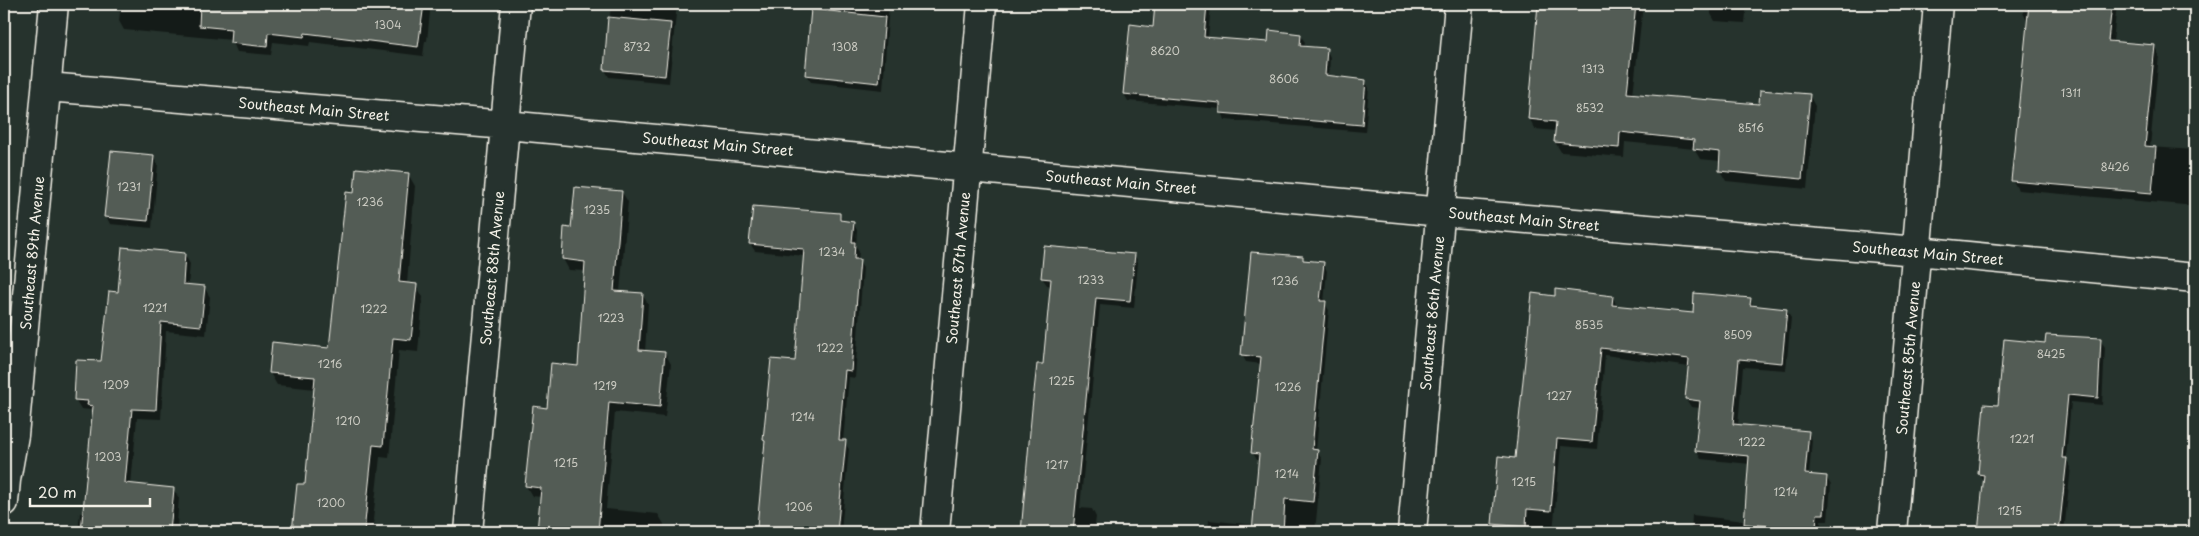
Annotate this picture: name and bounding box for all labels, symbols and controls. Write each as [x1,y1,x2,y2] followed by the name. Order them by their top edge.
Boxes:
[375,16,401,33] house number: 1304
[623,38,651,55] house number: 8732
[832,38,858,55] house number: 1308
[1150,42,1180,59] house number: 8620
[1581,60,1605,77] house number: 1313
[1269,70,1299,87] house number: 8606
[2061,84,2081,101] house number: 1311
[238,92,391,126] street label: Southeast Main Street
[1576,99,1604,116] house number: 8532
[1738,119,1764,136] house number: 8516
[642,127,795,161] street label: Southeast Main Street
[2100,158,2130,175] house number: 8426
[1045,165,1198,199] street label: Southeast Main Street
[15,175,49,331] street label: Southeast 89th Avenue
[117,178,141,195] house number: 1231
[475,190,509,346] street label: Southeast 88th Avenue
[941,191,975,345] street label: Southeast 87th Avenue
[357,193,383,210] house number: 1236
[584,201,610,218] house number: 1235
[1448,202,1601,236] street label: Southeast Main Street
[1415,235,1449,391] street label: Southeast 86th Avenue
[1852,236,2005,270] street label: Southeast Main Street
[819,243,845,260] house number: 1234
[1078,271,1104,288] house number: 1233
[1272,272,1298,289] house number: 1236
[1891,280,1925,436] street label: Southeast 85th Avenue
[143,299,167,316] house number: 1221
[360,300,388,317] house number: 1222
[598,309,624,326] house number: 1223
[1575,316,1603,333] house number: 8535
[1724,326,1752,343] house number: 8509
[816,339,844,356] house number: 1222
[2037,345,2065,362] house number: 8425
[318,355,342,372] house number: 1216
[1049,372,1075,389] house number: 1225
[103,376,129,393] house number: 1209
[593,377,617,394] house number: 1219
[1275,378,1301,395] house number: 1226
[1546,387,1572,404] house number: 1227
[791,408,815,425] house number: 1214
[335,412,361,429] house number: 1210
[2010,430,2034,447] house number: 1221
[1738,433,1766,450] house number: 1222
[95,448,122,465] house number: 1203
[554,454,578,471] house number: 1215
[1046,456,1069,473] house number: 1217
[1275,465,1299,482] house number: 1214
[1512,473,1536,490] house number: 1215
[30,476,150,508] scale bar
[38,480,77,503] text: 20 m
[1774,483,1798,500] house number: 1214
[317,494,345,511] house number: 1200
[785,498,813,515] house number: 1206
[1998,502,2022,519] house number: 1215

